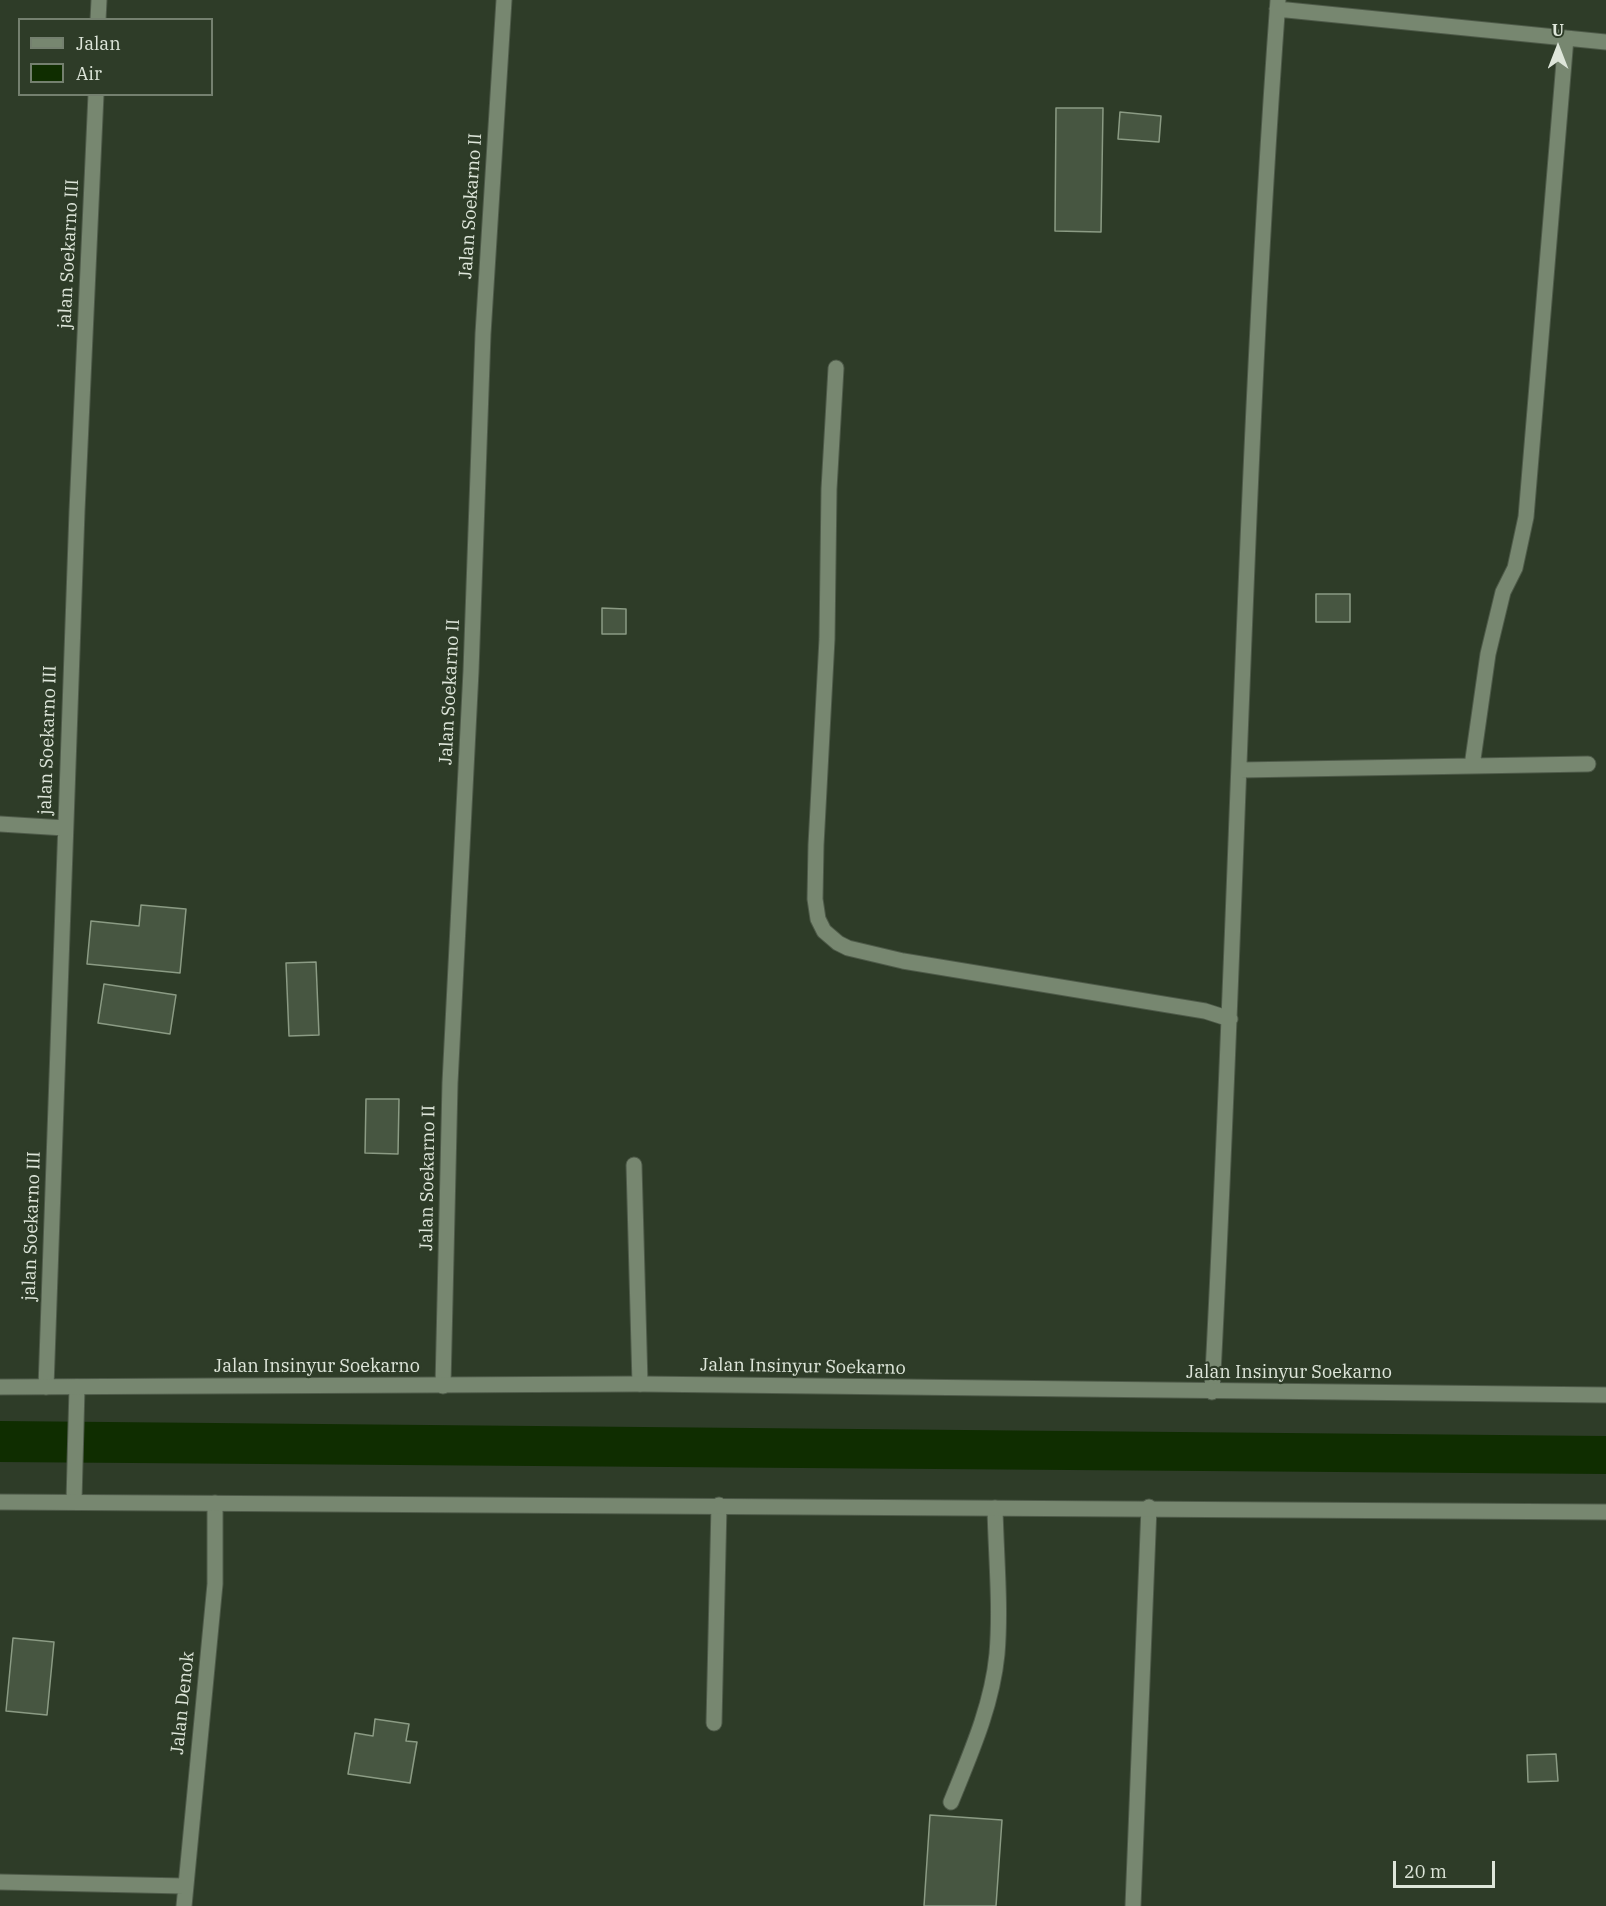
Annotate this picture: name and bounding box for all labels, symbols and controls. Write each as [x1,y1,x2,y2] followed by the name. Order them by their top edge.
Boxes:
[18,18,213,96] legend
[1528,18,1588,78] north arrow
[1552,20,1564,40] text: U
[76,32,121,55] text: Jalan
[76,62,102,85] text: Air
[455,132,487,280] street label: Jalan Soekarno II
[54,179,84,329] street label: jalan Soekarno III
[435,619,465,765] street label: Jalan Soekarno II
[35,665,61,815] street label: jalan Soekarno III
[416,1105,440,1251] street label: Jalan Soekarno II
[19,1151,45,1301] street label: jalan Soekarno III
[700,1354,906,1380] street label: Jalan Insinyur Soekarno
[214,1356,420,1378] street label: Jalan Insinyur Soekarno
[1186,1362,1392,1384] street label: Jalan Insinyur Soekarno
[167,1650,199,1756] street label: Jalan Denok
[1396,1849,1498,1887] scale bar
[1404,1860,1447,1883] text: 20 m

